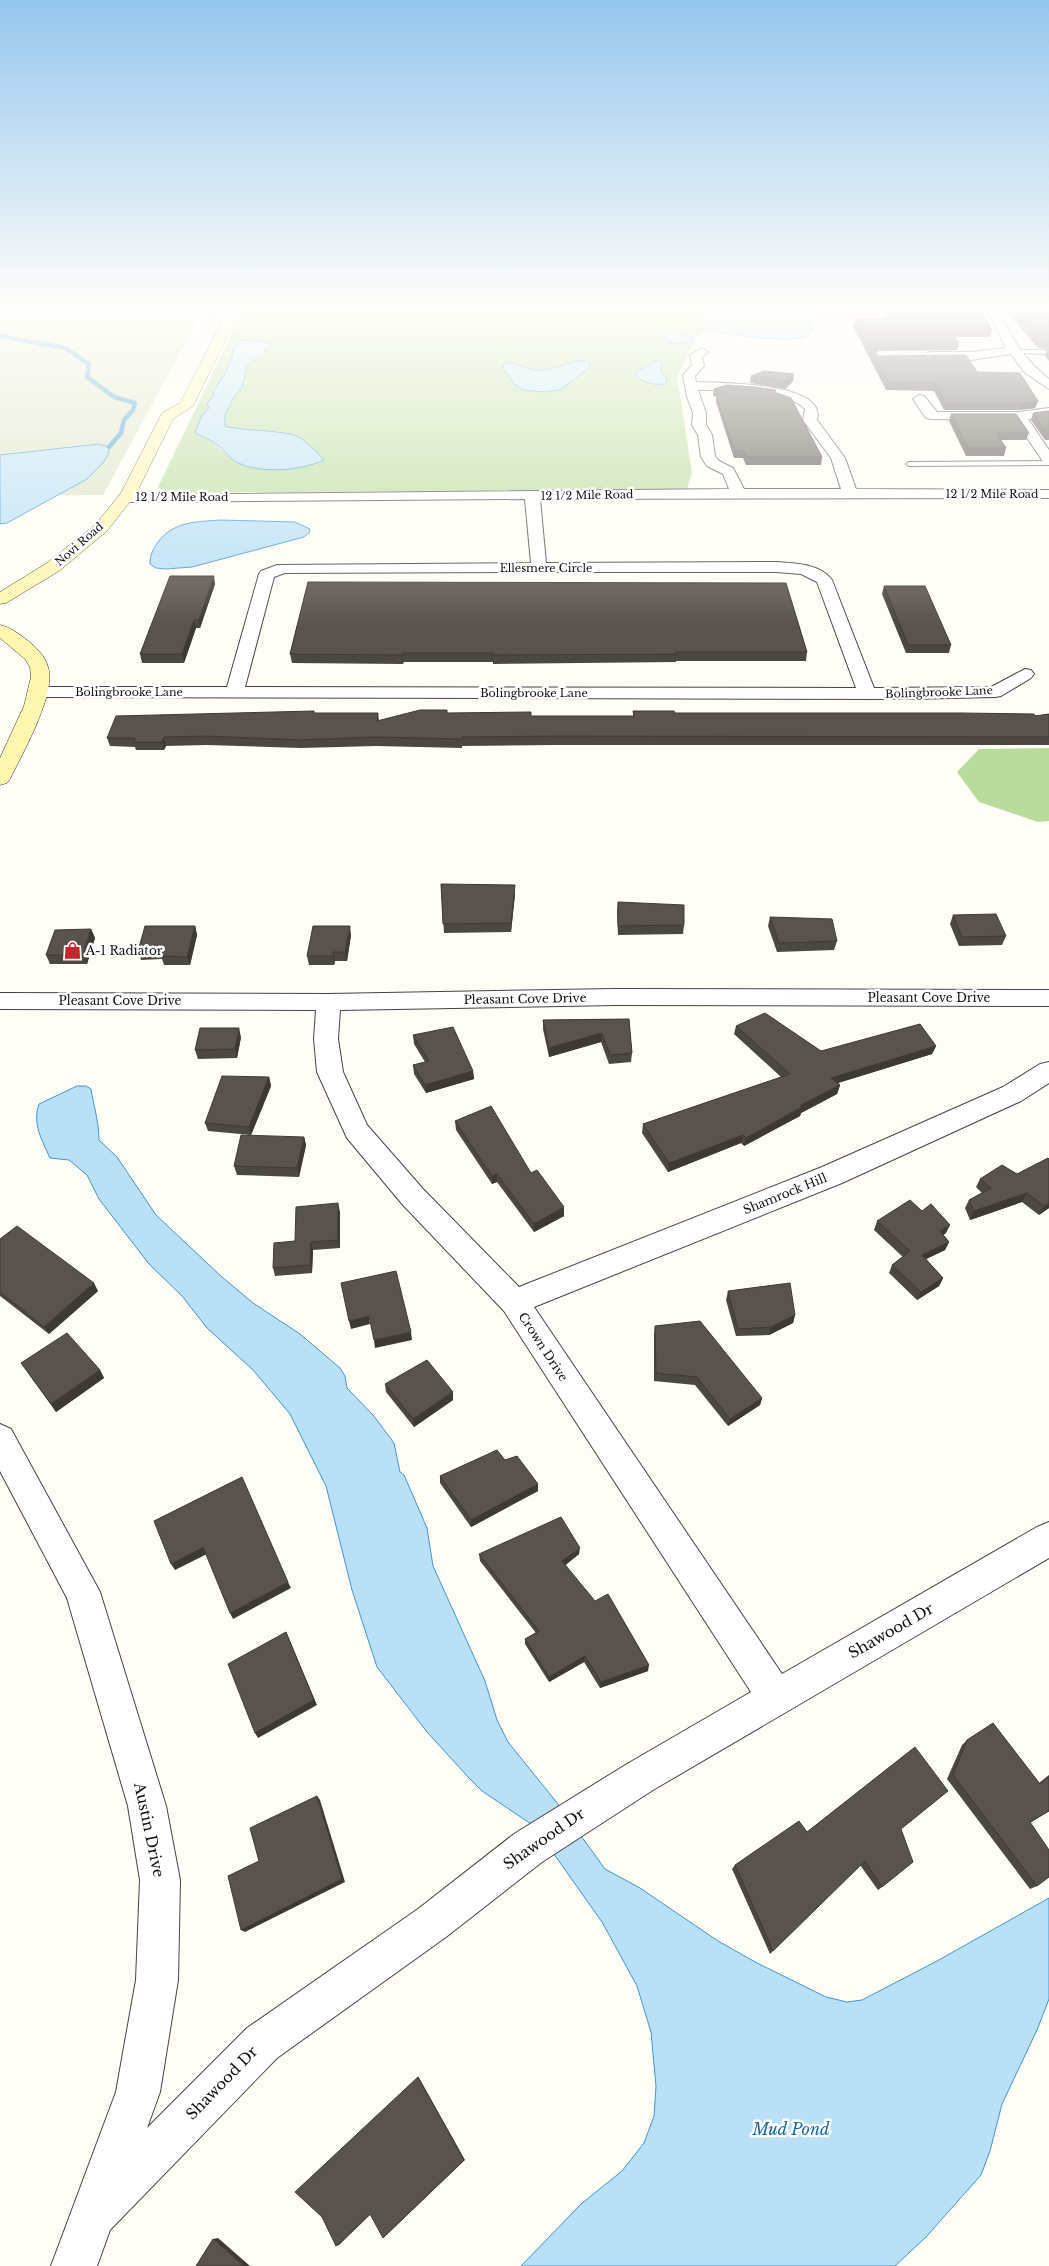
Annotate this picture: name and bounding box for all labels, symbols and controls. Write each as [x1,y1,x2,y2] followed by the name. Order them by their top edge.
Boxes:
[540,487,634,503] street label: 12 1/2 Mile Road
[946,487,1039,501] street label: 12 1/2 Mile Road
[136,490,229,504] street label: 12 1/2 Mile Road
[52,519,106,569] street label: Novi Road
[500,561,592,575] street label: Ellesmere Circle
[885,683,993,701] street label: Bolingbrooke Lane
[75,685,183,699] street label: Bolingbrooke Lane
[480,686,588,700] street label: Bolingbrooke Lane
[62,941,82,961] shop icon: A-1 Radiator
[85,943,163,958] place label: A-1 Radiator
[463,990,587,1007] street label: Pleasant Cove Drive
[868,990,991,1005] street label: Pleasant Cove Drive
[59,993,182,1008] street label: Pleasant Cove Drive
[741,1170,829,1217] street label: Shamrock Hill
[516,1309,571,1384] street label: Crown Drive
[845,1598,937,1663] street label: Shawood Dr
[130,1780,169,1879] street label: Austin Drive
[499,1803,589,1874] street label: Shawood Dr
[182,2041,262,2123] street label: Shawood Dr
[751,2119,830,2139] water label: Mud Pond

